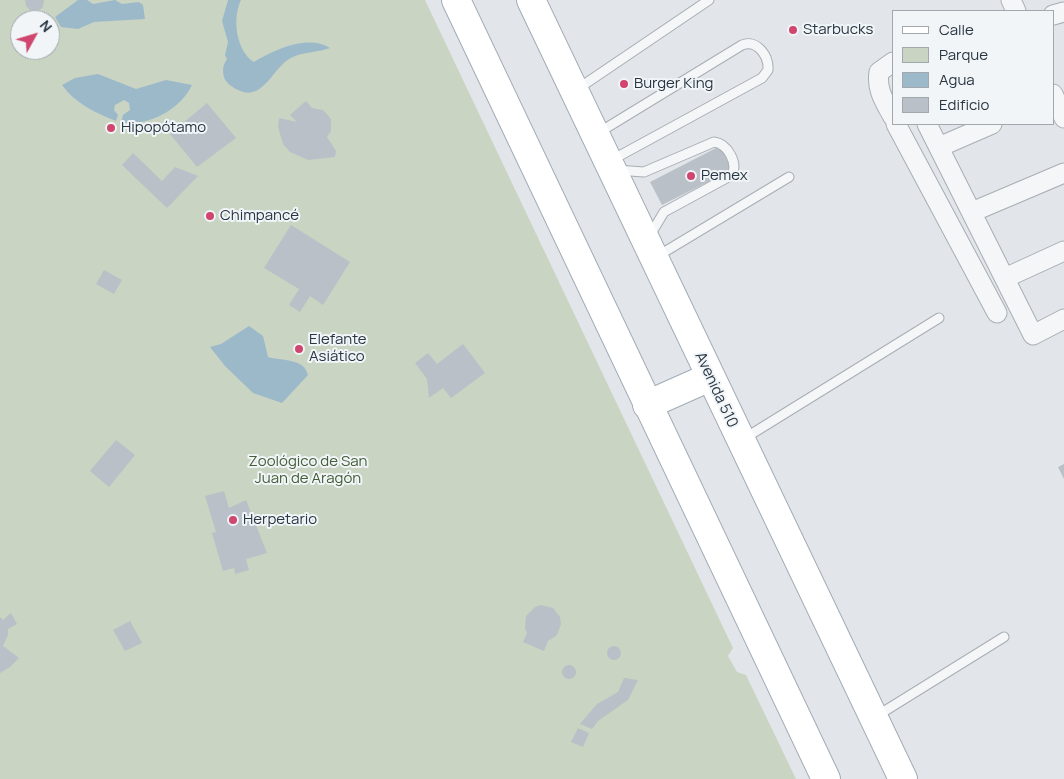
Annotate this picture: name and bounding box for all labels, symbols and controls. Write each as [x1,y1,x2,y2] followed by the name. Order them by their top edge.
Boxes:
[10,10,60,60] north arrow
[892,10,1054,125] legend
[36,16,57,36] text: N
[939,19,974,40] text: Calle
[803,21,873,39] place label: Starbucks
[787,24,799,36] marker: Starbucks
[939,44,988,65] text: Parque
[939,69,975,90] text: Agua
[634,75,713,93] place label: Burger King
[618,78,630,90] marker: Burger King
[939,94,989,115] text: Edificio
[121,119,206,137] place label: Hipopótamo
[105,122,117,134] marker: Hipopótamo
[701,167,748,185] place label: Pemex
[685,170,697,182] marker: Pemex
[220,207,299,225] place label: Chimpancé
[204,210,216,222] marker: Chimpancé
[309,331,367,366] place label: Elefante Asiático
[293,343,305,355] marker: Elefante Asiático
[691,349,741,431] street label: Avenida 510
[249,453,367,488] park label: Zoológico de San Juan de Aragón
[243,511,317,529] place label: Herpetario
[227,514,239,526] marker: Herpetario

